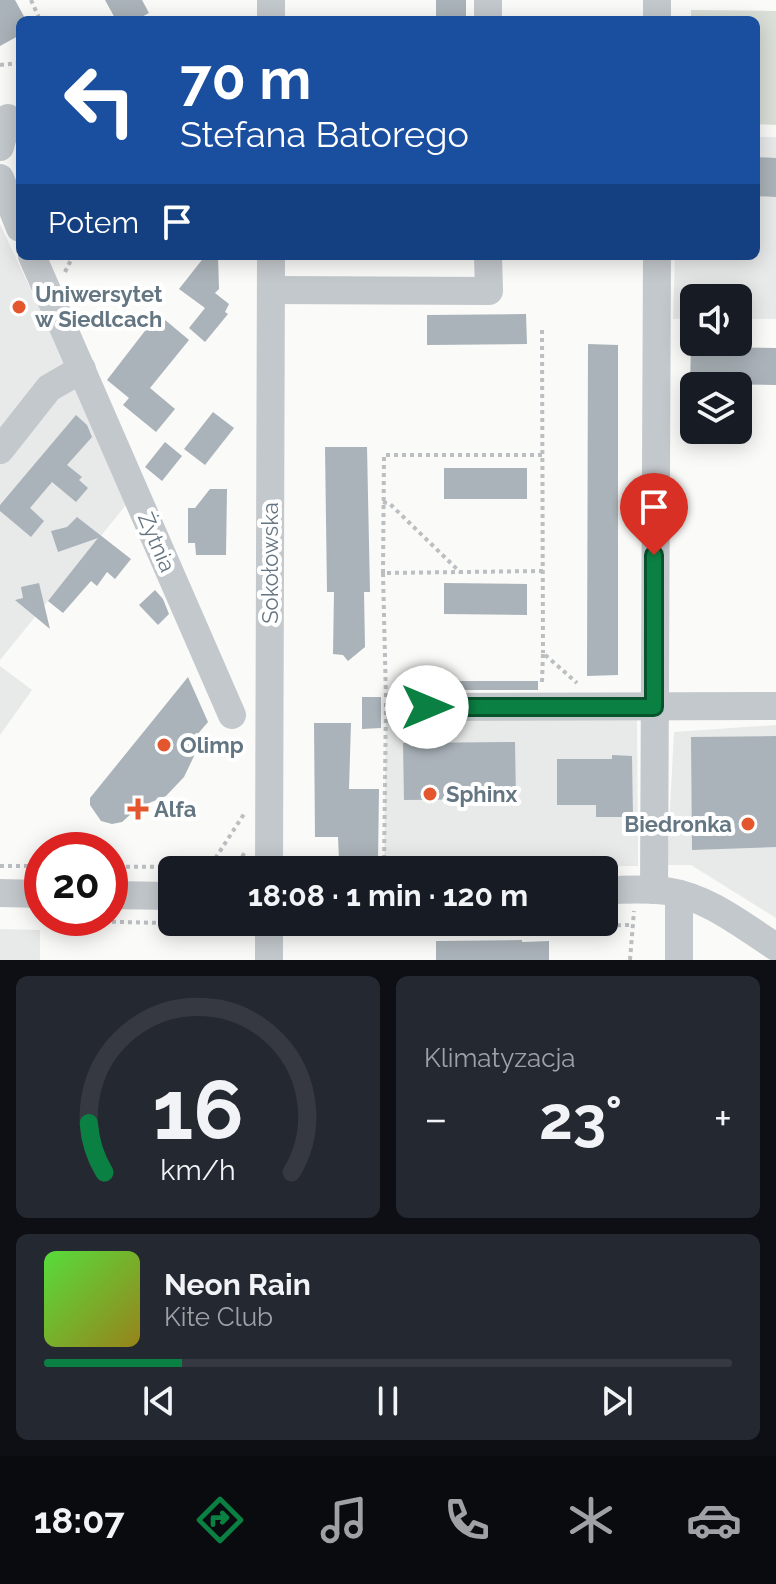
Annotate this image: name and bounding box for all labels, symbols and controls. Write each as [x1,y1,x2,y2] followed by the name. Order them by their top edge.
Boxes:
[180,46,311,112] text: 70 m
[48,48,152,152] icon: left
[180,113,469,155] text: Stefana Batorego
[155,200,199,244] icon: arrive
[48,205,139,240] text: Potem
[35,281,163,332] place label: Uniwersytet w Siedlcach
[680,284,752,444] map controls
[680,284,752,356] button: sound
[10,298,28,316] marker: Uniwersytet w Siedlcach
[680,372,752,444] button: layers
[620,473,688,555] pin
[632,485,676,529] icon: arrive
[257,502,283,624] street label: Sokołowska
[133,508,181,576] street label: Żytnia
[385,665,469,749] position arrow
[180,732,244,758] place label: Olimp
[155,736,173,754] marker: Olimp
[446,781,518,807] place label: Sphinx
[421,785,439,803] marker: Sphinx
[154,796,196,822] place label: Alfa
[129,800,147,818] marker: Alfa
[624,811,732,837] place label: Biedronka
[739,815,757,833] marker: Biedronka
[24,832,128,936] speed limit sign: 20
[248,878,528,913] text: 18:08 · 1 min · 120 m
[424,1043,575,1073] text: Klimatyzacja
[152,1061,244,1158] text: 16
[539,1083,622,1153] text: 23°
[424,1093,448,1144] text: −
[714,1093,732,1144] text: +
[160,1153,236,1187] text: km/h
[164,1267,311,1302] text: Neon Rain
[164,1302,273,1332] text: Kite Club
[137,1379,181,1423] icon: previous
[366,1379,410,1423] icon: pause
[595,1379,639,1423] icon: next
[192,1492,248,1548] icon: directions
[316,1492,372,1548] icon: music
[439,1492,495,1548] icon: phone
[563,1492,619,1548] icon: climate
[686,1492,742,1548] icon: car
[34,1499,125,1541] text: 18:07

